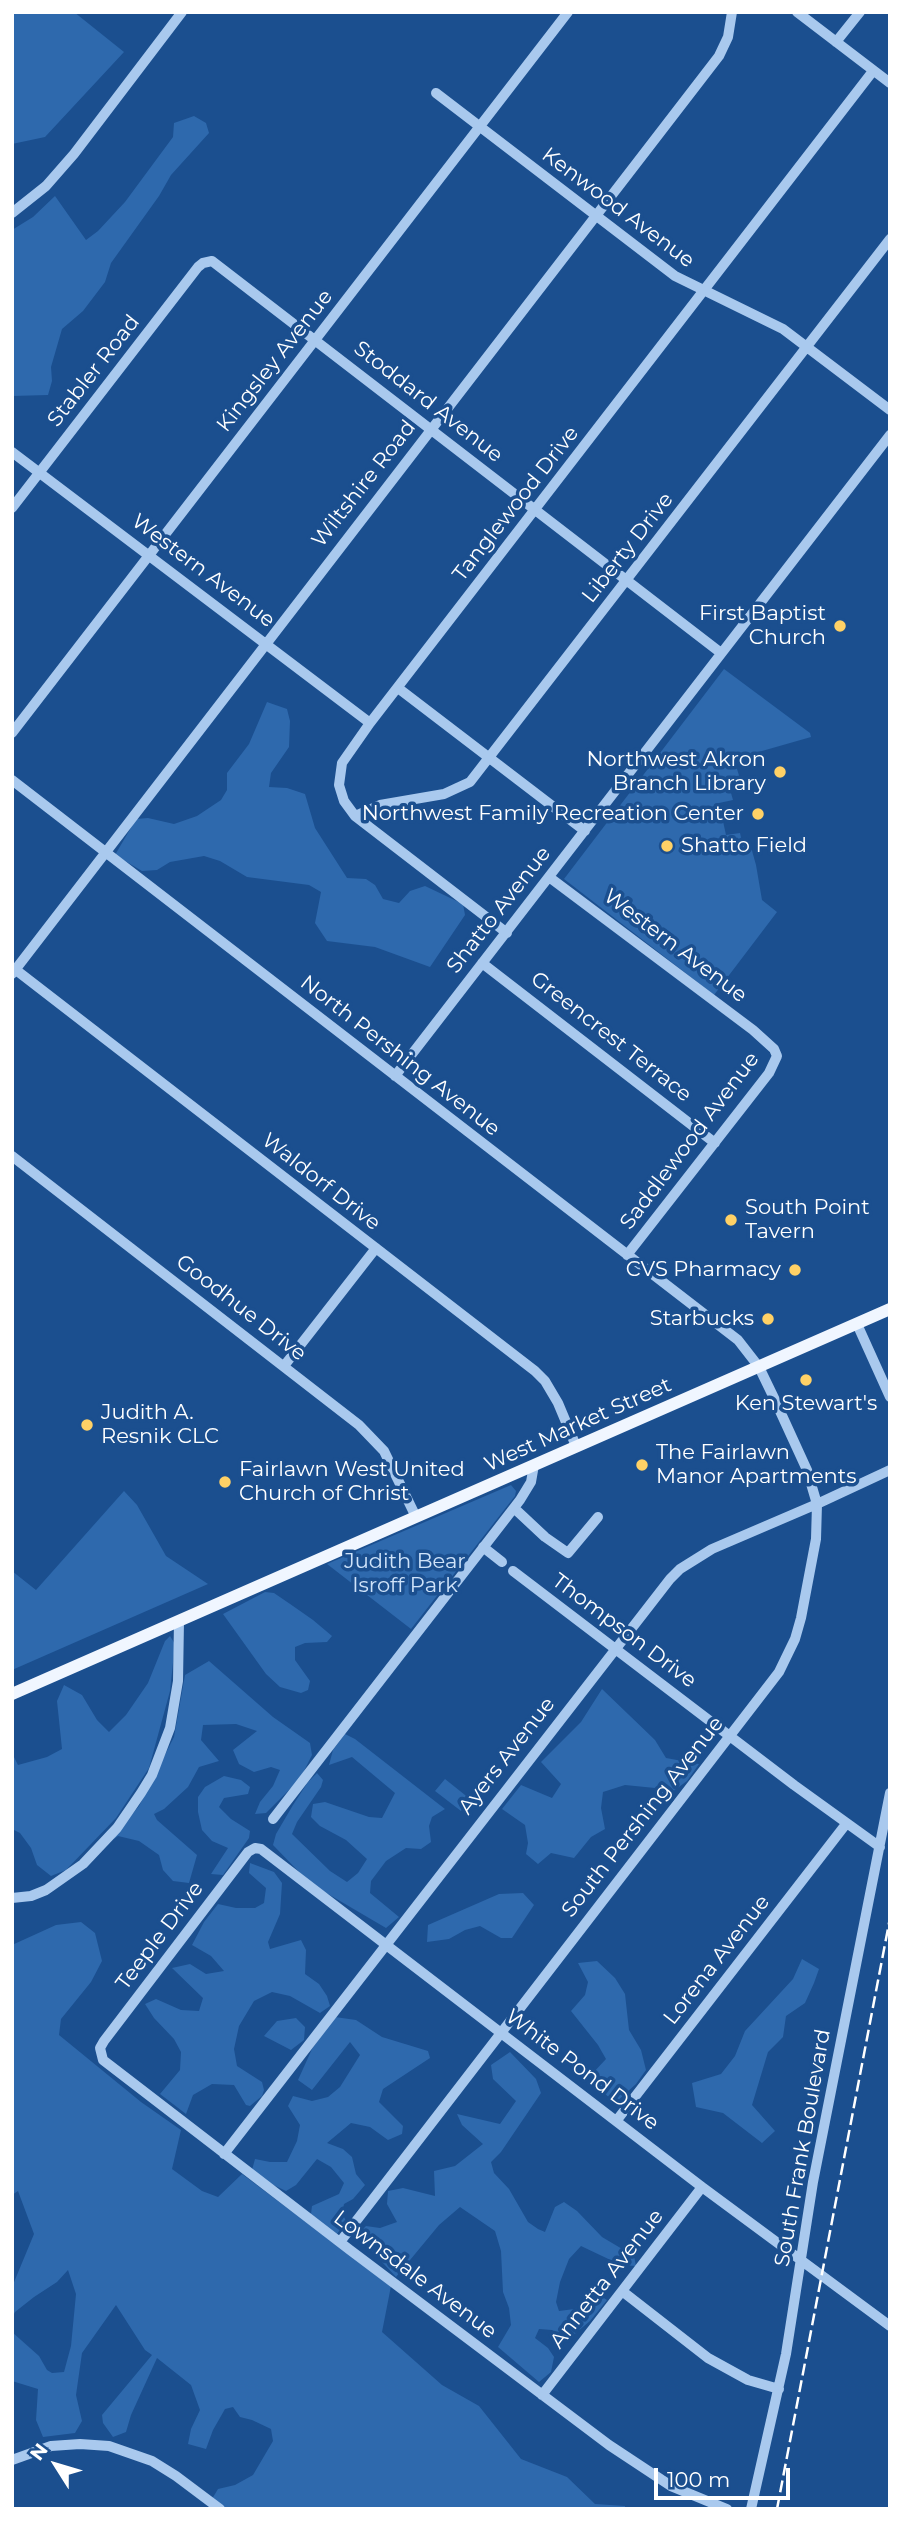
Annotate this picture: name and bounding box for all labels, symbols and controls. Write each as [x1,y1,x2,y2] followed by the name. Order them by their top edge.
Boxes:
[537,142,699,274] street label: Kenwood Avenue
[212,285,338,437] street label: Kingsley Avenue
[43,310,145,432] street label: Stabler Road
[348,336,508,468] street label: Stoddard Avenue
[307,416,421,552] street label: Wiltshire Road
[448,421,584,587] street label: Tanglewood Drive
[577,488,679,608] street label: Liberty Drive
[126,509,280,633] street label: Western Avenue
[699,601,826,651] place label: First Baptist Church
[832,618,848,634] marker: First Baptist Church
[586,747,766,797] place label: Northwest Akron Branch Library
[772,764,788,780] marker: Northwest Akron Branch Library
[362,801,744,827] place label: Northwest Family Recreation Center
[750,806,766,822] marker: Northwest Family Recreation Center
[681,833,807,859] place label: Shatto Field
[659,838,675,854] marker: Shatto Field
[442,842,556,978] street label: Shatto Avenue
[598,884,752,1008] street label: Western Avenue
[526,966,696,1108] street label: Greencrest Terrace
[295,970,505,1142] street label: North Pershing Avenue
[615,1047,765,1235] street label: Saddlewood Avenue
[257,1128,385,1236] street label: Waldorf Drive
[745,1195,870,1245] place label: South Point Tavern
[723,1212,739,1228] marker: South Point Tavern
[171,1249,311,1367] street label: Goodhue Drive
[626,1257,781,1283] place label: CVS Pharmacy
[787,1262,803,1278] marker: CVS Pharmacy
[650,1306,754,1332] place label: Starbucks
[760,1311,776,1327] marker: Starbucks
[481,1372,675,1478] street label: West Market Street
[798,1372,814,1388] marker: Ken Stewart's
[735,1391,877,1417] place label: Ken Stewart's
[101,1400,219,1450] place label: Judith A. Resnik CLC
[79,1417,95,1433] marker: Judith A. Resnik CLC
[656,1440,857,1490] place label: The Fairlawn Manor Apartments
[239,1457,465,1507] place label: Fairlawn West United Church of Christ
[634,1457,650,1473] marker: The Fairlawn Manor Apartments
[217,1474,233,1490] marker: Fairlawn West United Church of Christ
[344,1549,466,1599] park label: Judith Bear Isroff Park
[547,1569,701,1693] street label: Thompson Drive
[453,1692,561,1820] street label: Ayers Avenue
[557,1712,729,1922] street label: South Pershing Avenue
[111,1877,209,1995] street label: Teeple Drive
[659,1890,775,2030] street label: Lorena Avenue
[500,2004,664,2136] street label: White Pond Drive
[770,2027,836,2269] street label: South Frank Boulevard
[545,2204,669,2354] street label: Annetta Avenue
[328,2205,502,2345] street label: Lownsdale Avenue
[21,2430,91,2500] north arrow
[25,2439,53,2465] text: N
[657,2454,794,2498] scale bar
[667,2467,730,2492] text: 100 m

